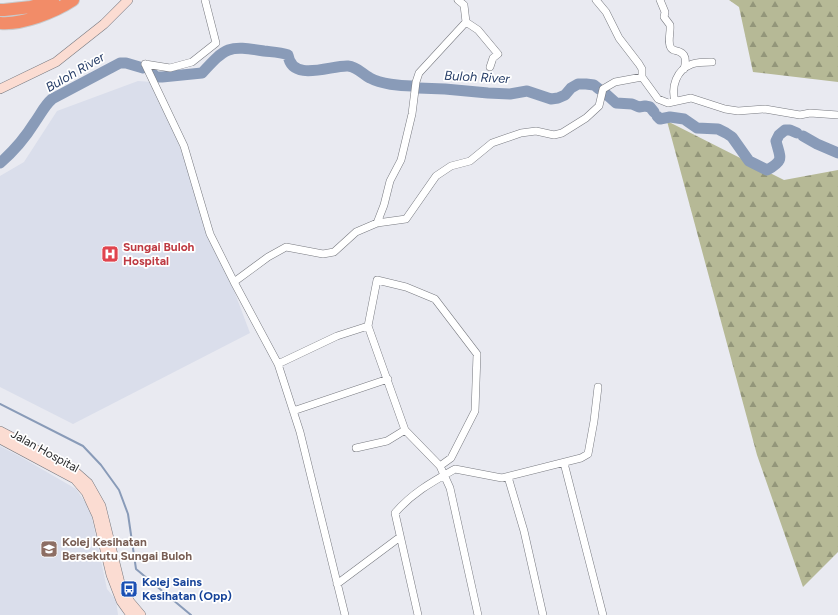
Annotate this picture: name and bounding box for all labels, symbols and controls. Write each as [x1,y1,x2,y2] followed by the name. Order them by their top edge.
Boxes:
[43,49,108,95] water label: Buloh River
[444,68,511,86] water label: Buloh River
[123,240,195,268] place label: Sungai Buloh Hospital
[100,244,120,264] hospital icon: Sungai Buloh Hospital
[9,427,81,475] street label: Jalan Hospital
[62,535,192,563] place label: Kolej Kesihatan Bersekutu Sungai Buloh
[39,539,59,559] school or university icon: Kolej Kesihatan Bersekutu Sungai Buloh
[142,575,232,603] place label: Kolej Sains Kesihatan (Opp)
[119,579,139,599] bus stop icon: Kolej Sains Kesihatan (Opp)

